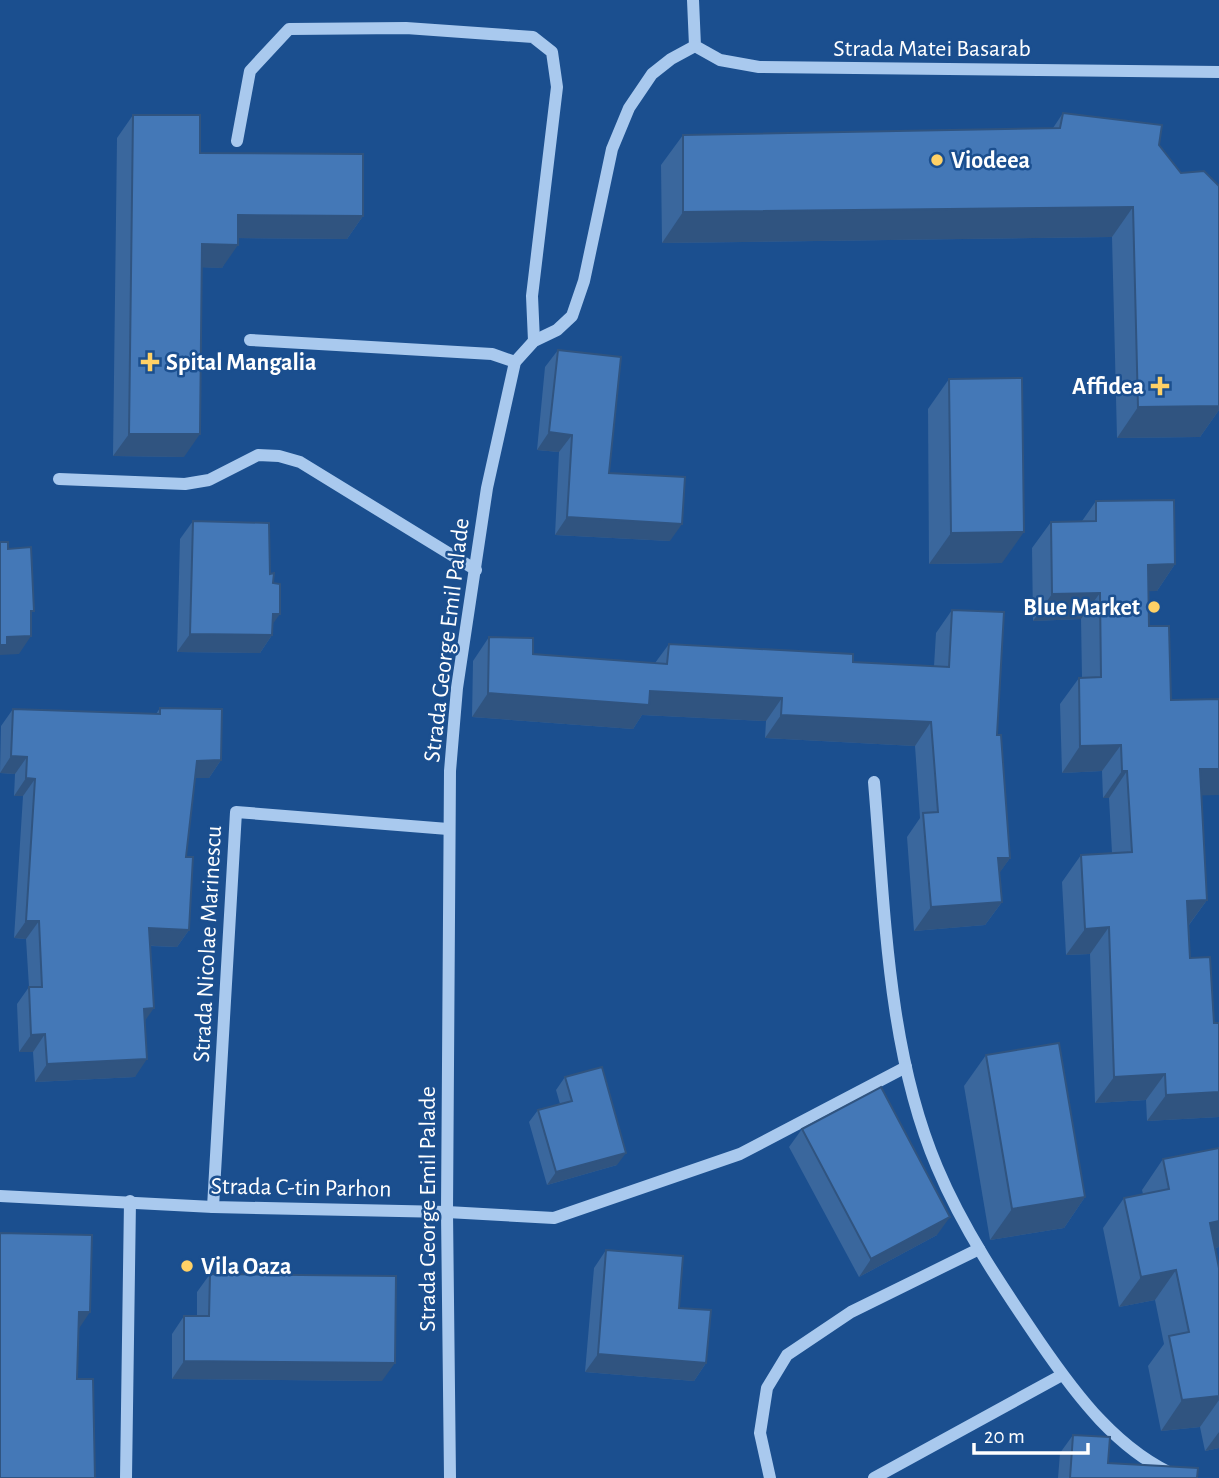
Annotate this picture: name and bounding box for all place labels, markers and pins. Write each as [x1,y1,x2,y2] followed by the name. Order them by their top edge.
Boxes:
[951,149,1030,173] place label: Viodeea
[929,152,945,168] marker: Viodeea
[166,351,317,375] place label: Spital Mangalia
[140,352,160,372] marker: Spital Mangalia
[1072,375,1144,399] place label: Affidea
[1150,376,1170,396] marker: Affidea
[1023,596,1140,620] place label: Blue Market
[1146,599,1162,615] marker: Blue Market
[201,1255,291,1279] place label: Vila Oaza
[179,1258,195,1274] marker: Vila Oaza

